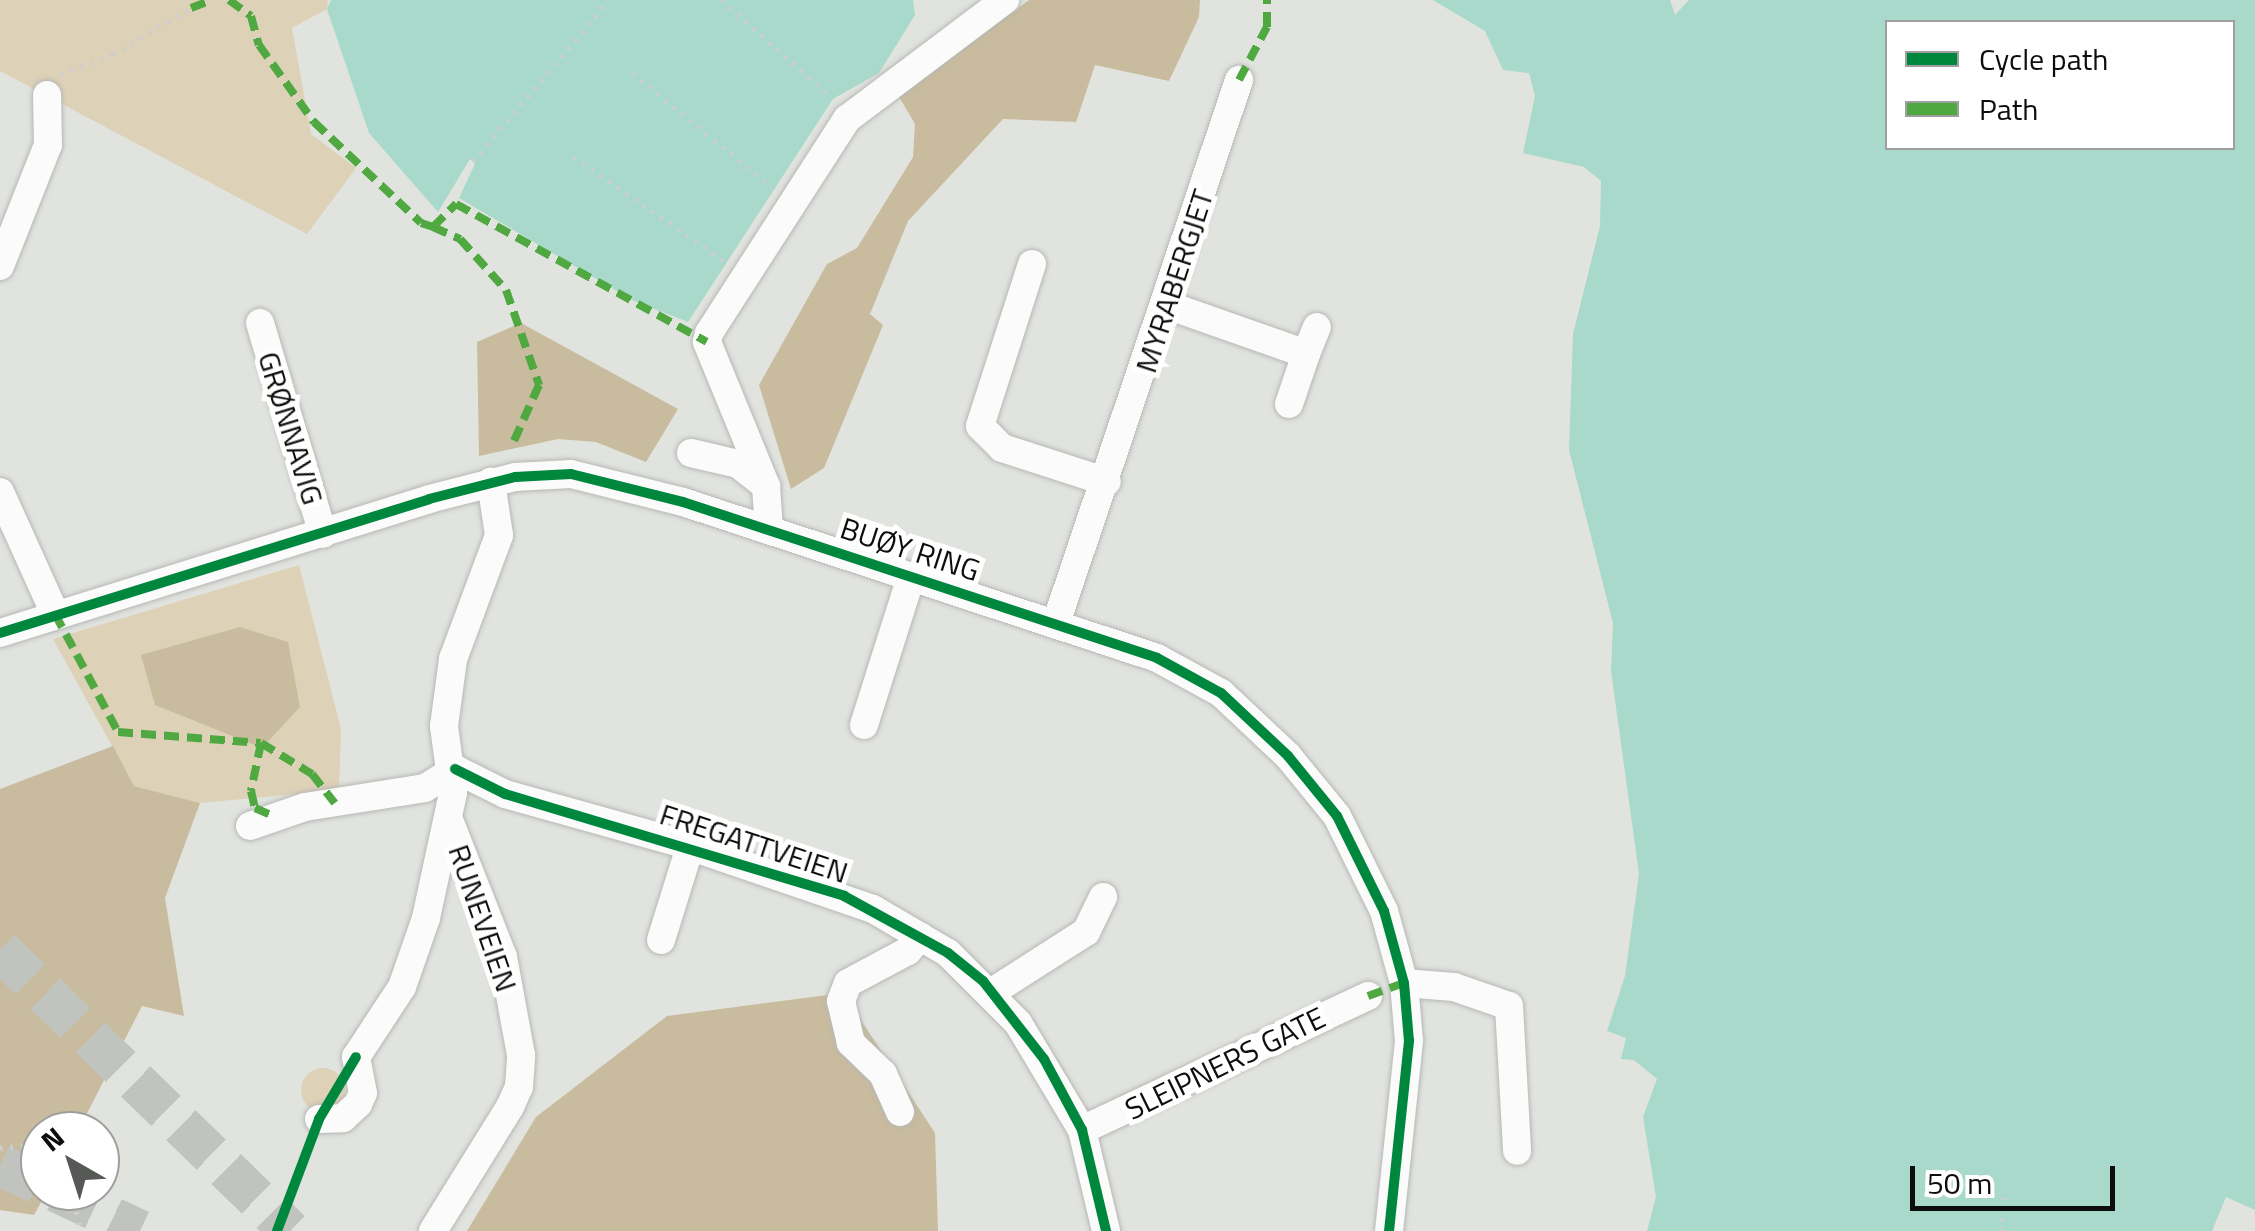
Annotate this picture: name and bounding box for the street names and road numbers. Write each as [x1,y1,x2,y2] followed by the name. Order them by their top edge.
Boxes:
[1127,185,1221,377] street label: MYRABERGJET
[251,347,331,509] street label: GRØNNAVIG
[836,510,984,588] street label: BUØY RING
[656,796,852,890] street label: FREGATTVEIEN
[441,840,525,996] street label: RUNEVEIEN
[1119,999,1331,1127] street label: SLEIPNERS GATE

